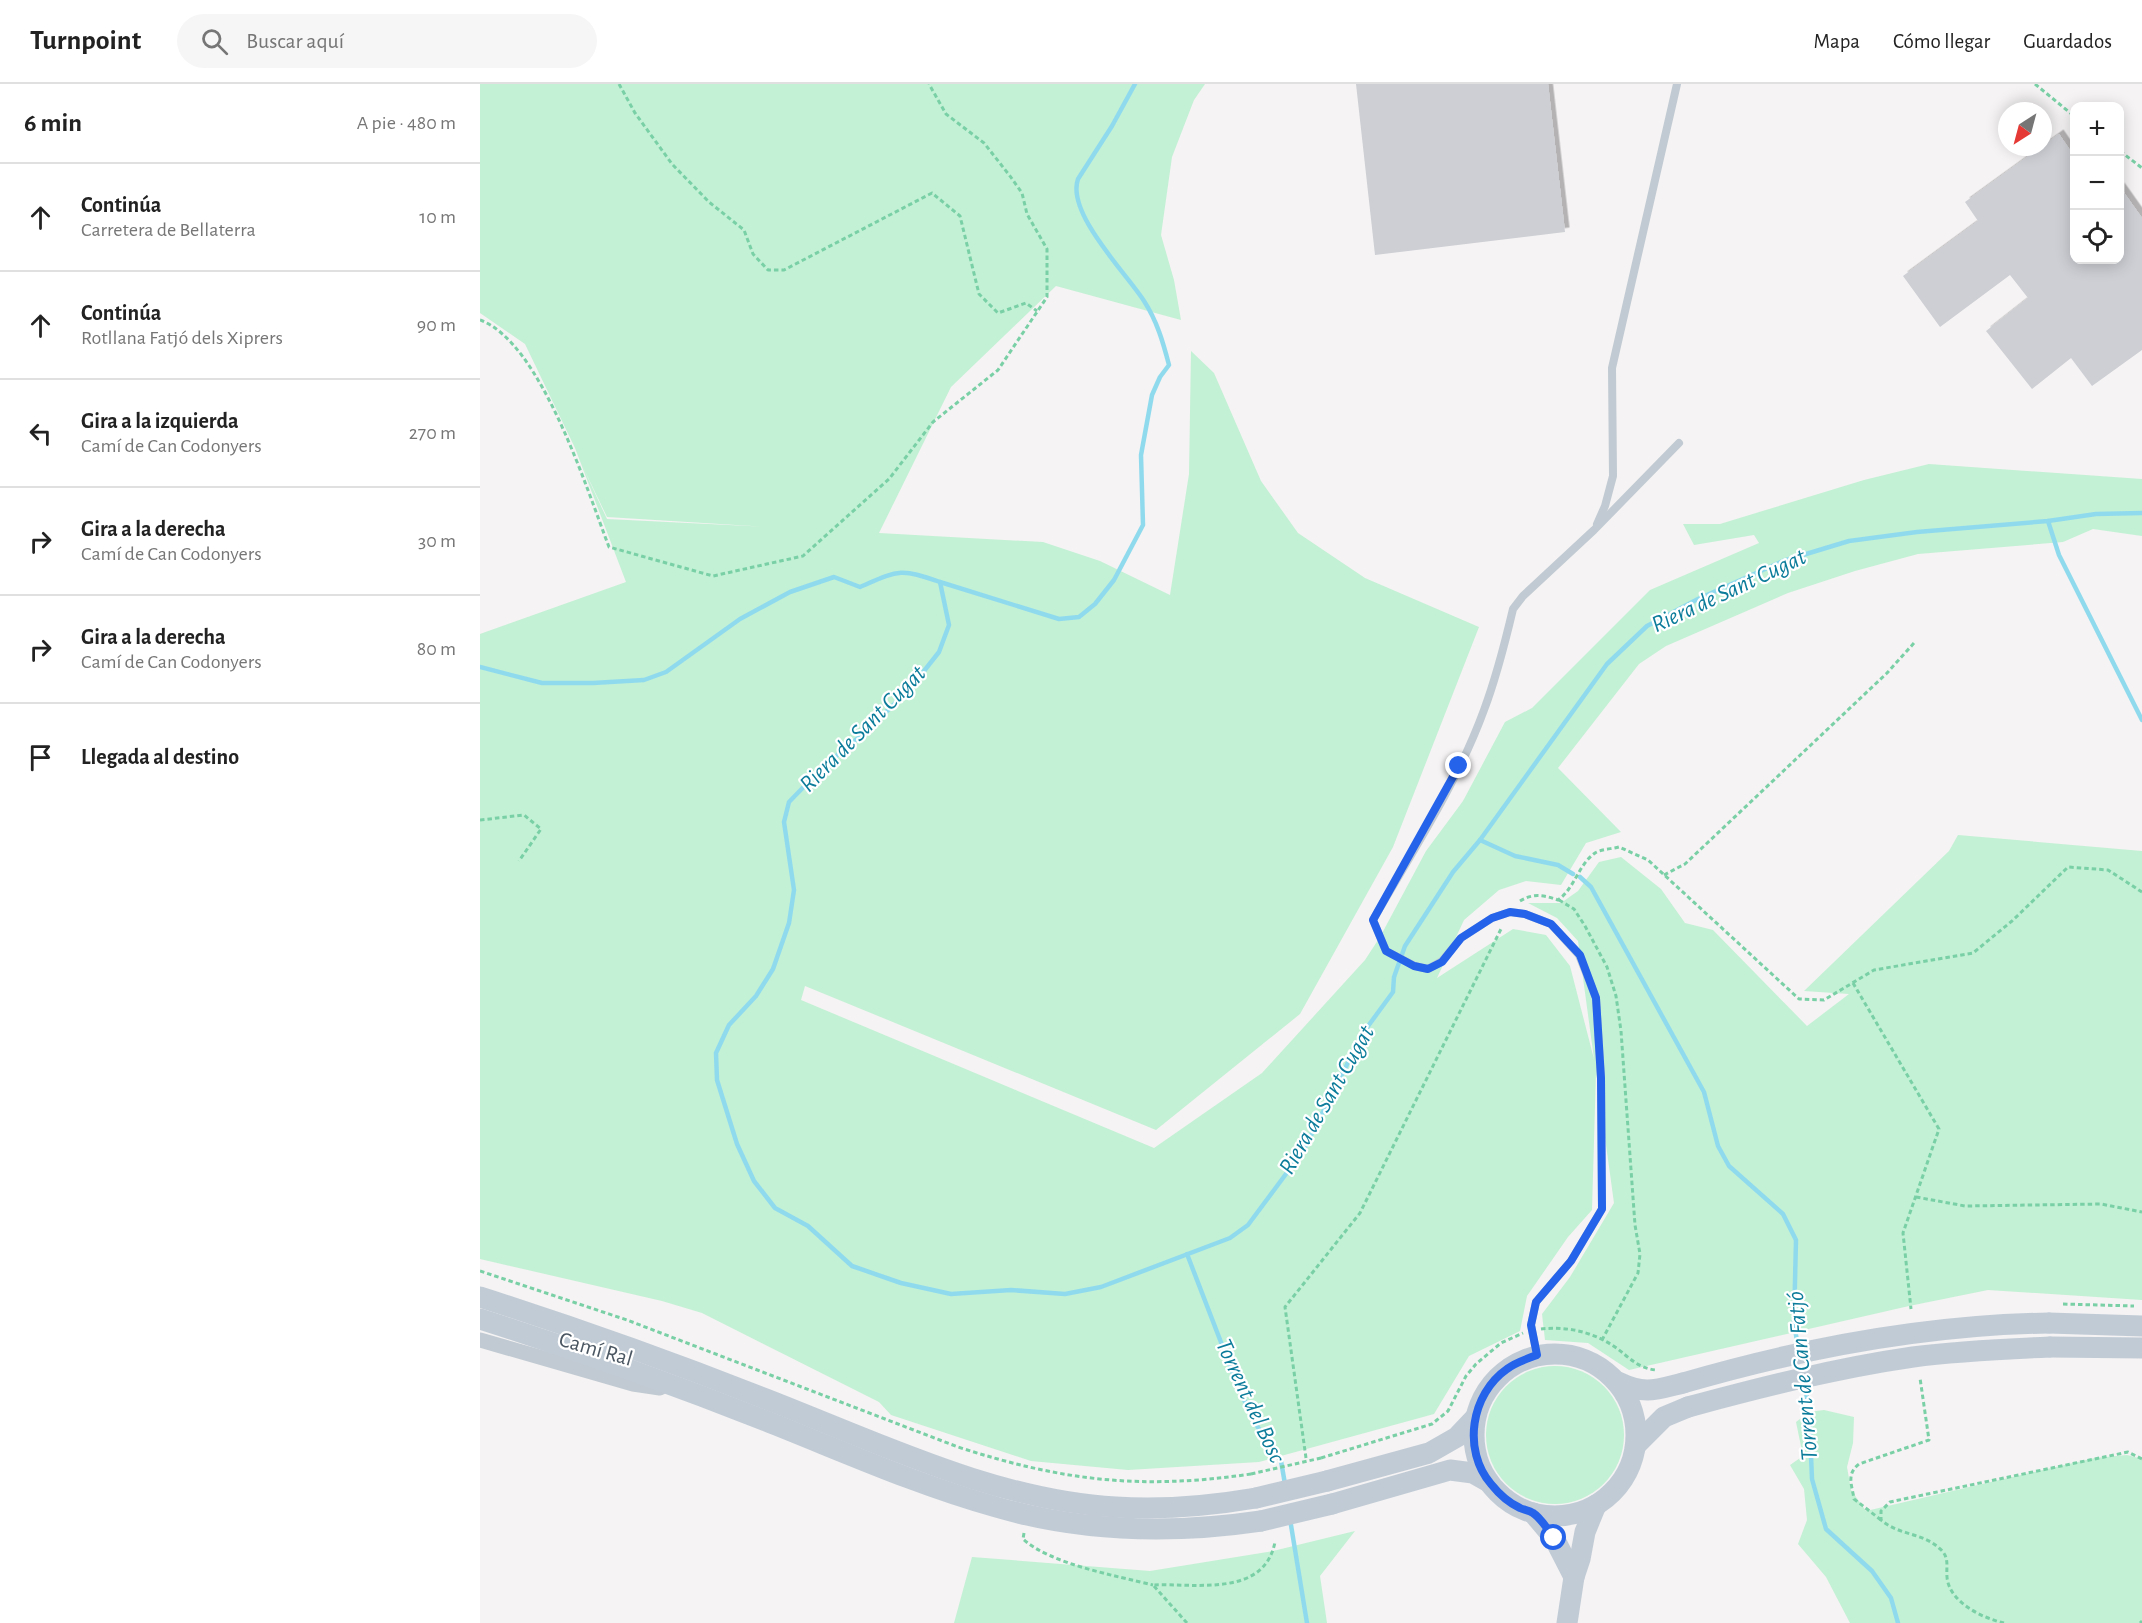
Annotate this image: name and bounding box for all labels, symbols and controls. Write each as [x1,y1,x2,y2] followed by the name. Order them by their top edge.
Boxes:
[177,14,597,68] search box
[198,25,231,58] icon: search
[30,27,141,55] text: Turnpoint
[246,30,344,52] text: Buscar aquí
[1814,31,1860,52] text: Mapa
[1893,31,1990,52] text: Cómo llegar
[2023,31,2112,52] text: Guardados
[1998,102,2052,156] north arrow
[2070,102,2124,264] map controls
[2070,102,2124,156] button: +
[24,110,82,136] text: 6 min
[357,113,456,133] text: A pie · 480 m
[2070,156,2124,210] button: −
[81,194,161,216] text: Continúa
[24,201,57,234] icon: ahead
[419,207,456,227] text: 10 m
[2070,210,2124,264] button: locate
[81,220,256,240] text: Carretera de Bellaterra
[81,302,161,324] text: Continúa
[24,309,57,342] icon: ahead
[417,315,456,335] text: 90 m
[81,328,283,348] text: Rotllana Fatjó dels Xiprers
[81,410,239,432] text: Gira a la izquierda
[24,417,57,450] icon: left
[409,423,456,443] text: 270 m
[81,436,262,456] text: Camí de Can Codonyers
[81,518,226,540] text: Gira a la derecha
[24,525,57,558] icon: right
[418,531,456,551] text: 30 m
[81,544,262,564] text: Camí de Can Codonyers
[1648,545,1810,637] water label: Riera de Sant Cugat
[81,626,226,648] text: Gira a la derecha
[24,633,57,666] icon: right
[417,639,456,659] text: 80 m
[81,652,262,672] text: Camí de Can Codonyers
[795,661,931,797] water label: Riera de Sant Cugat
[24,741,57,774] icon: arrive
[81,746,239,768] text: Llegada al destino
[1445,752,1471,778] route end
[1275,1021,1379,1179] water label: Riera de Sant Cugat
[1784,1290,1822,1462] water label: Torrent de Can Fatjó
[557,1328,635,1370] street label: Camí Ral
[1211,1335,1289,1467] water label: Torrent del Bosc
[1540,1524,1566,1550] route start

